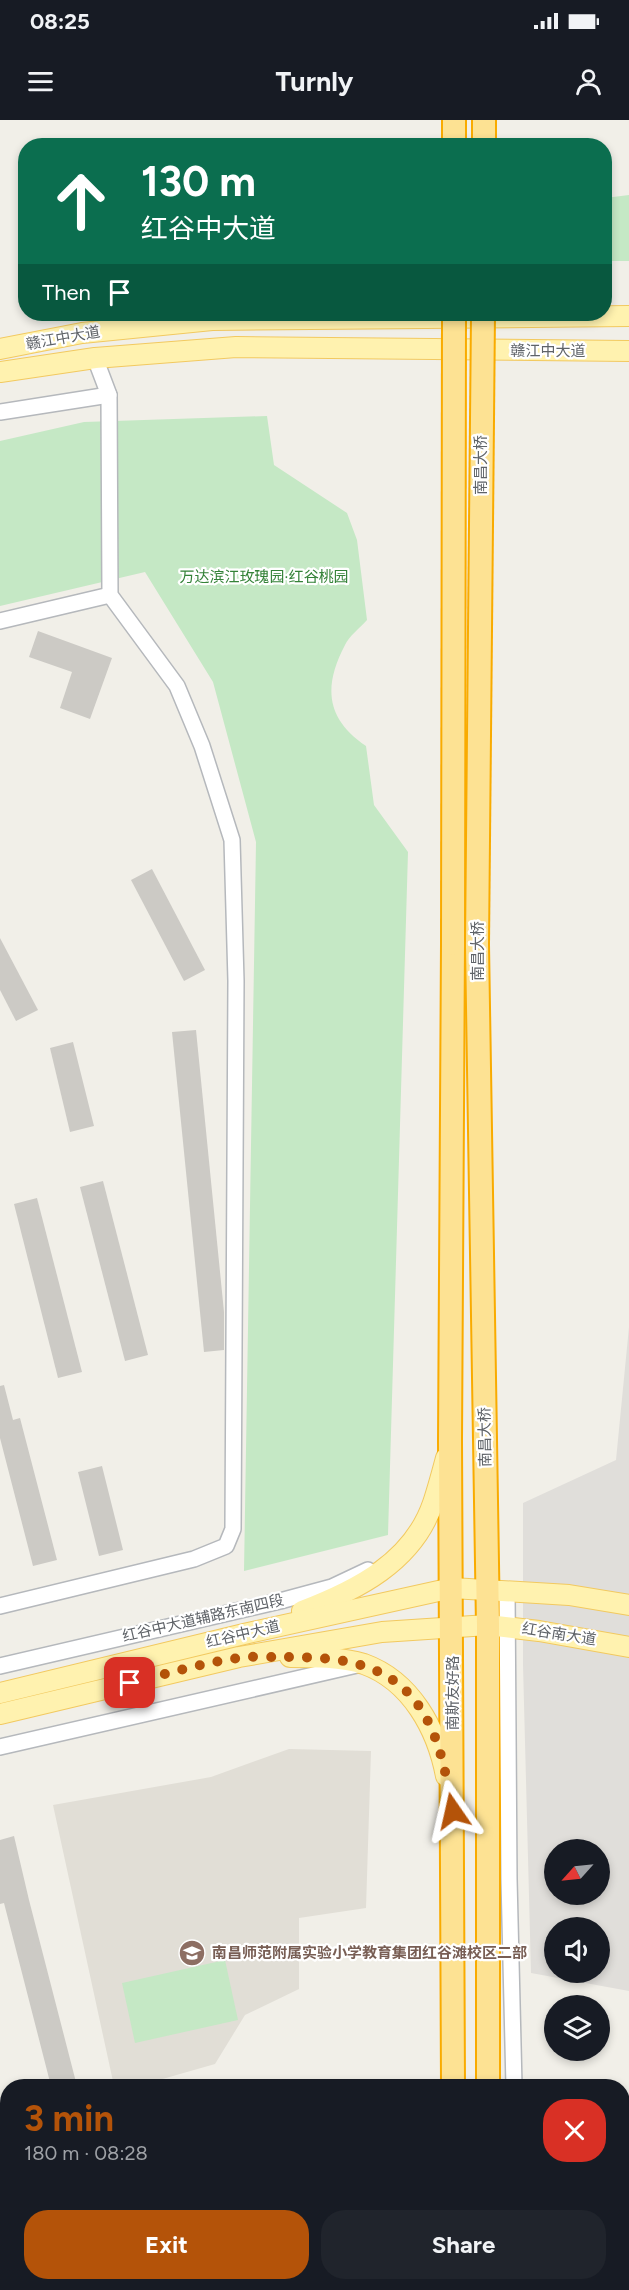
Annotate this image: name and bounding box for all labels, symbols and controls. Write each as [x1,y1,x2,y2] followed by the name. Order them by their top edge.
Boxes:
[30,8,90,35] text: 08:25
[24,65,57,98] icon: menu
[276,65,353,98] text: Turnly
[572,65,605,98] icon: person
[141,156,256,207] text: 130 m
[42,162,120,240] icon: ahead
[141,212,276,245] text: 红谷中大道
[103,276,136,309] icon: arrive
[42,279,91,306] text: Then
[24,323,102,353] street label: 赣江中大道
[510,342,586,360] street label: 赣江中大道
[472,435,490,495] street label: 南昌大桥
[180,568,348,586] park label: 万达滨江玫瑰园·红谷桃园
[469,921,487,981] street label: 南昌大桥
[475,1407,495,1467] street label: 南昌大桥
[121,1591,285,1645] street label: 红谷中大道辅路东南四段
[204,1617,282,1651] street label: 红谷中大道
[521,1619,597,1649] street label: 红谷南大道
[444,1655,462,1731] street label: 南斯友好路
[104,1657,155,1708] pin
[113,1666,146,1699] icon: arrive
[421,1779,485,1843] position arrow
[544,1839,610,1905] north arrow
[544,1839,610,2061] map controls
[544,1917,610,1983] button: sound
[177,1938,207,1968] school or university icon: 南昌师范附属实验小学教育集团红谷滩校区二部
[212,1944,527,1962] place label: 南昌师范附属实验小学教育集团红谷滩校区二部
[544,1995,610,2061] button: layers
[24,2097,114,2140] text: 3 min
[543,2099,606,2162] button: close
[24,2141,148,2165] text: 180 m · 08:28
[24,2210,309,2279] button: Exit
[321,2210,606,2279] button: Share

